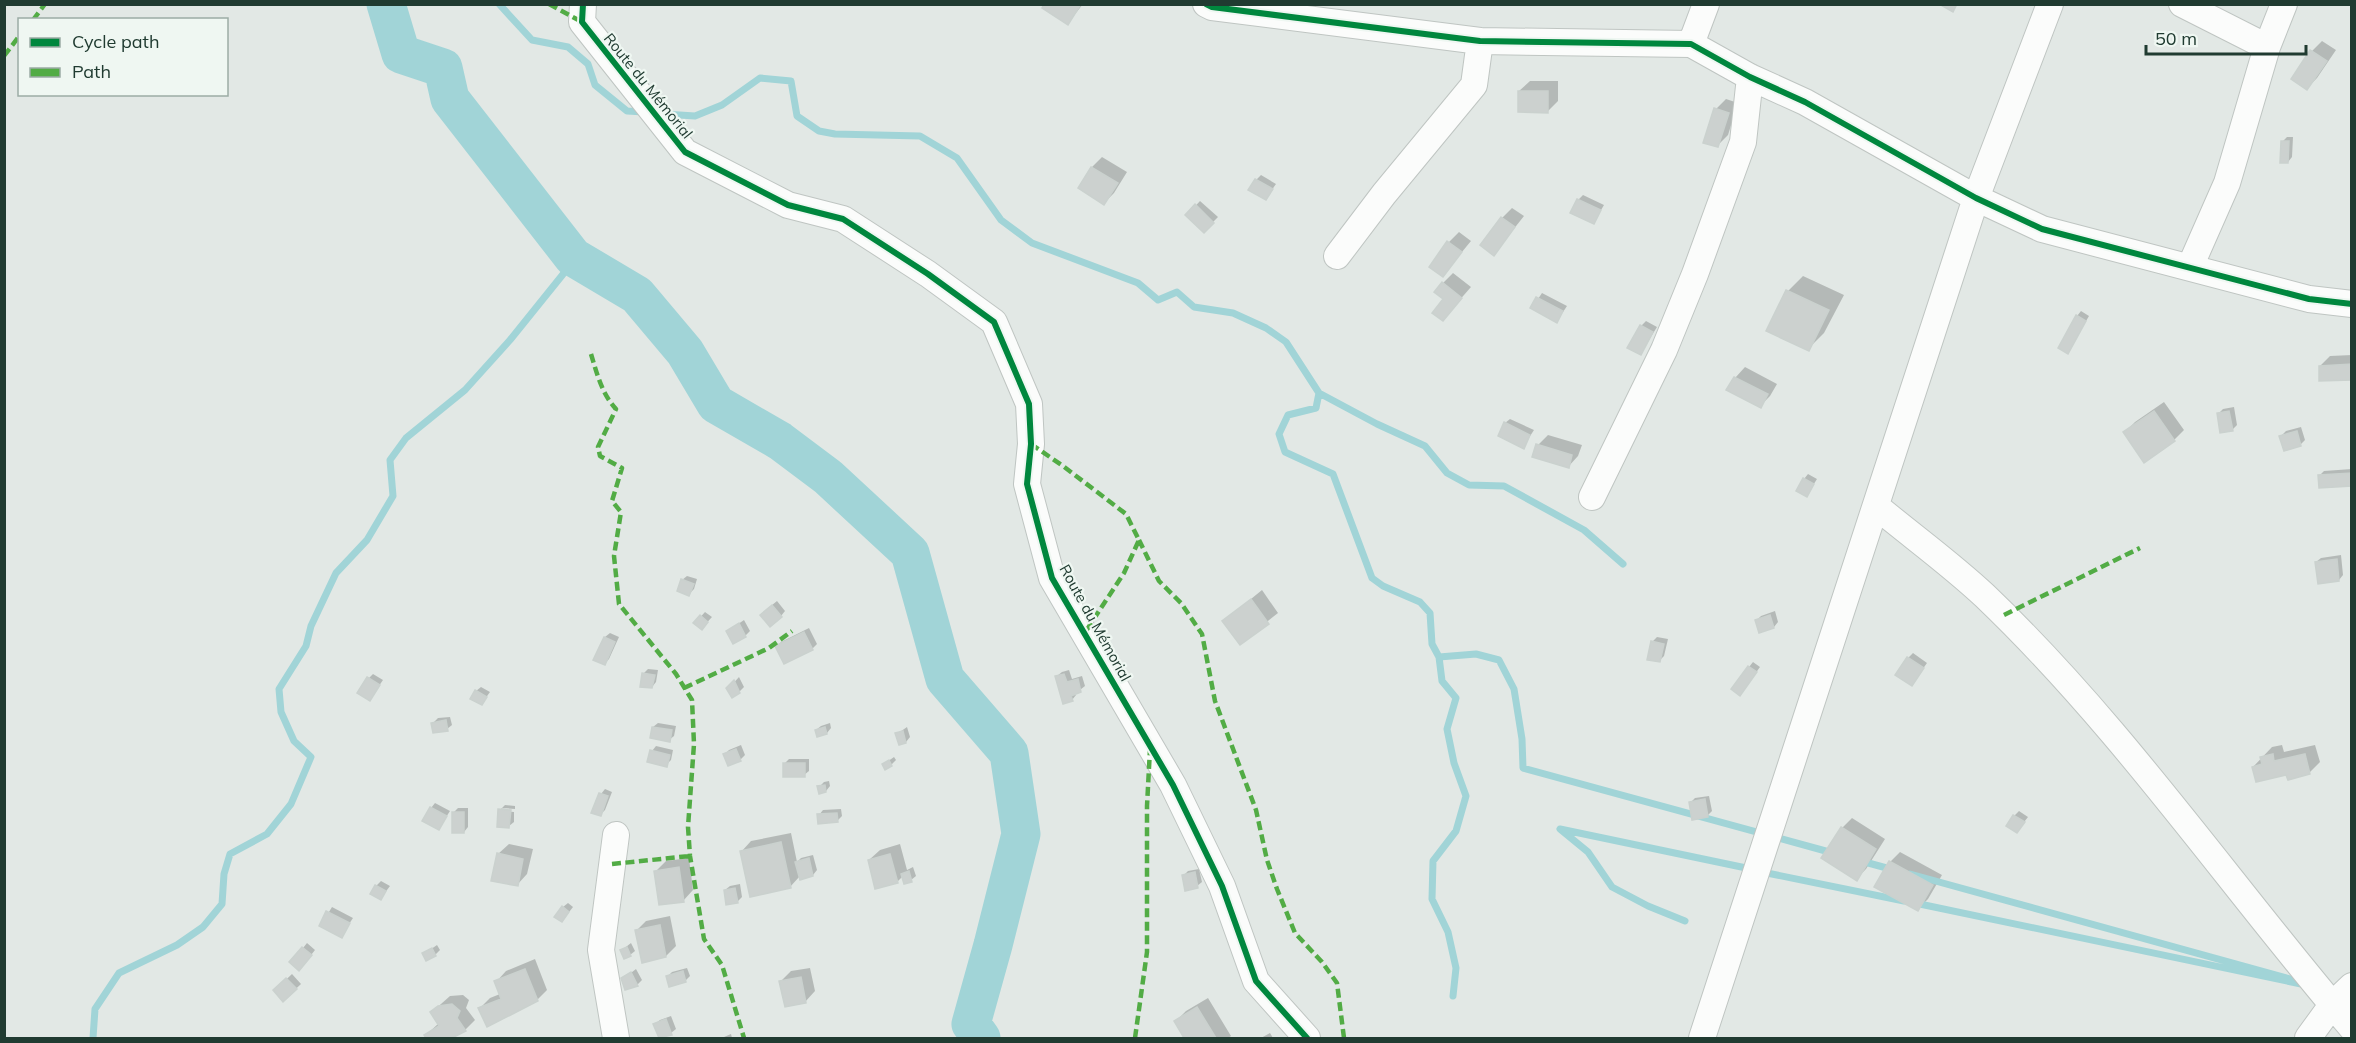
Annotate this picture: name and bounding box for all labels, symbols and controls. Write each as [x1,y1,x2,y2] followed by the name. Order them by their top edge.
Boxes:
[18,18,228,96] legend
[2146,18,2306,56] scale bar
[2155,27,2197,50] text: 50 m
[600,29,697,142] street label: Route du Mémorial
[72,30,159,53] text: Cycle path
[72,60,111,83] text: Path
[1055,561,1135,684] street label: Route du Mémorial

